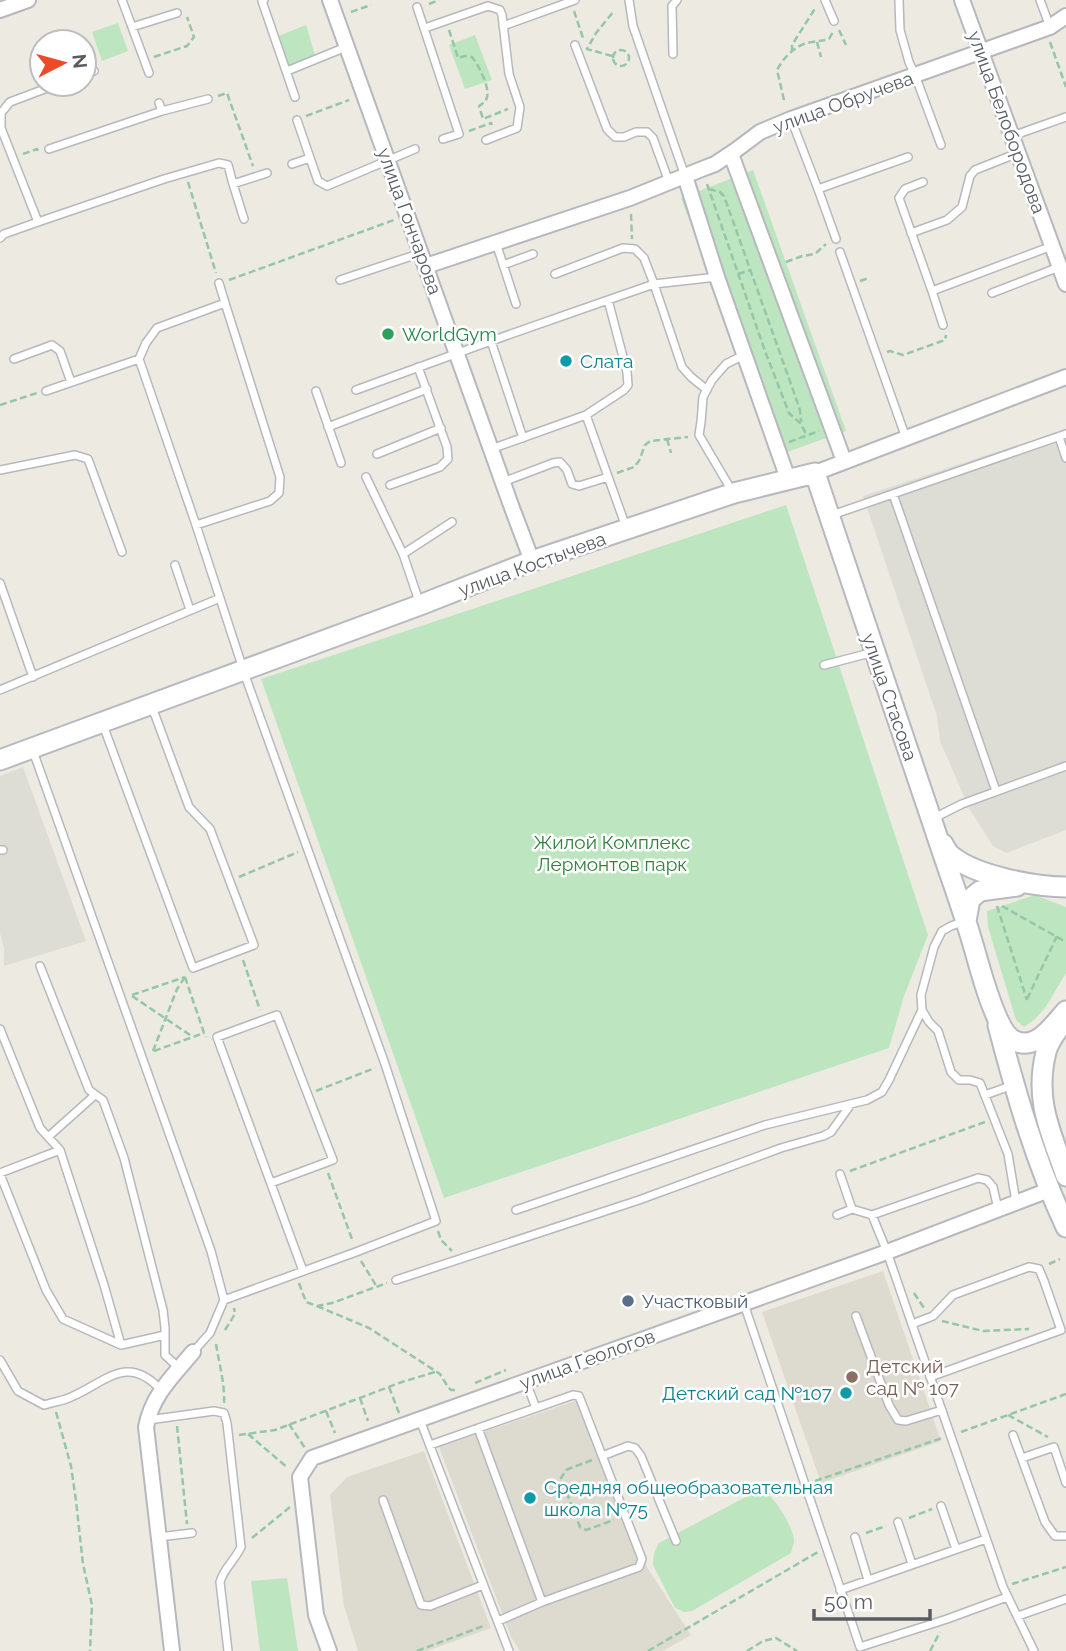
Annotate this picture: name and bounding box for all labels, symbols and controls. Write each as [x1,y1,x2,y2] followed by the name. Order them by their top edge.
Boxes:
[28,28,98,98] north arrow
[964,28,1050,216] street label: улица Белобородова
[68,53,92,70] text: N
[770,66,916,138] street label: улица Обручева
[373,145,447,297] street label: улица Гончарова
[402,323,497,345] place label: WorldGym
[380,326,396,342] marker: WorldGym
[580,350,633,372] place label: Слата
[558,353,574,369] marker: Слата
[455,527,609,601] street label: улица Костычева
[858,630,922,764] street label: улица Стасова
[534,831,690,875] park label: Жилой Комплекс Лермонтов парк
[642,1290,748,1312] place label: Участковый
[620,1293,636,1309] marker: Участковый
[516,1324,658,1394] street label: улица Геологов
[866,1355,959,1399] place label: Детский сад № 107
[844,1369,860,1385] marker: Детский сад № 107
[662,1382,832,1404] place label: Детский сад №107
[838,1385,854,1401] marker: Детский сад №107
[544,1476,833,1520] place label: Средняя общеобразовательная школа №75
[522,1490,538,1506] marker: Средняя общеобразовательная школа №75
[814,1578,930,1622] scale bar
[824,1589,873,1614] text: 50 m

